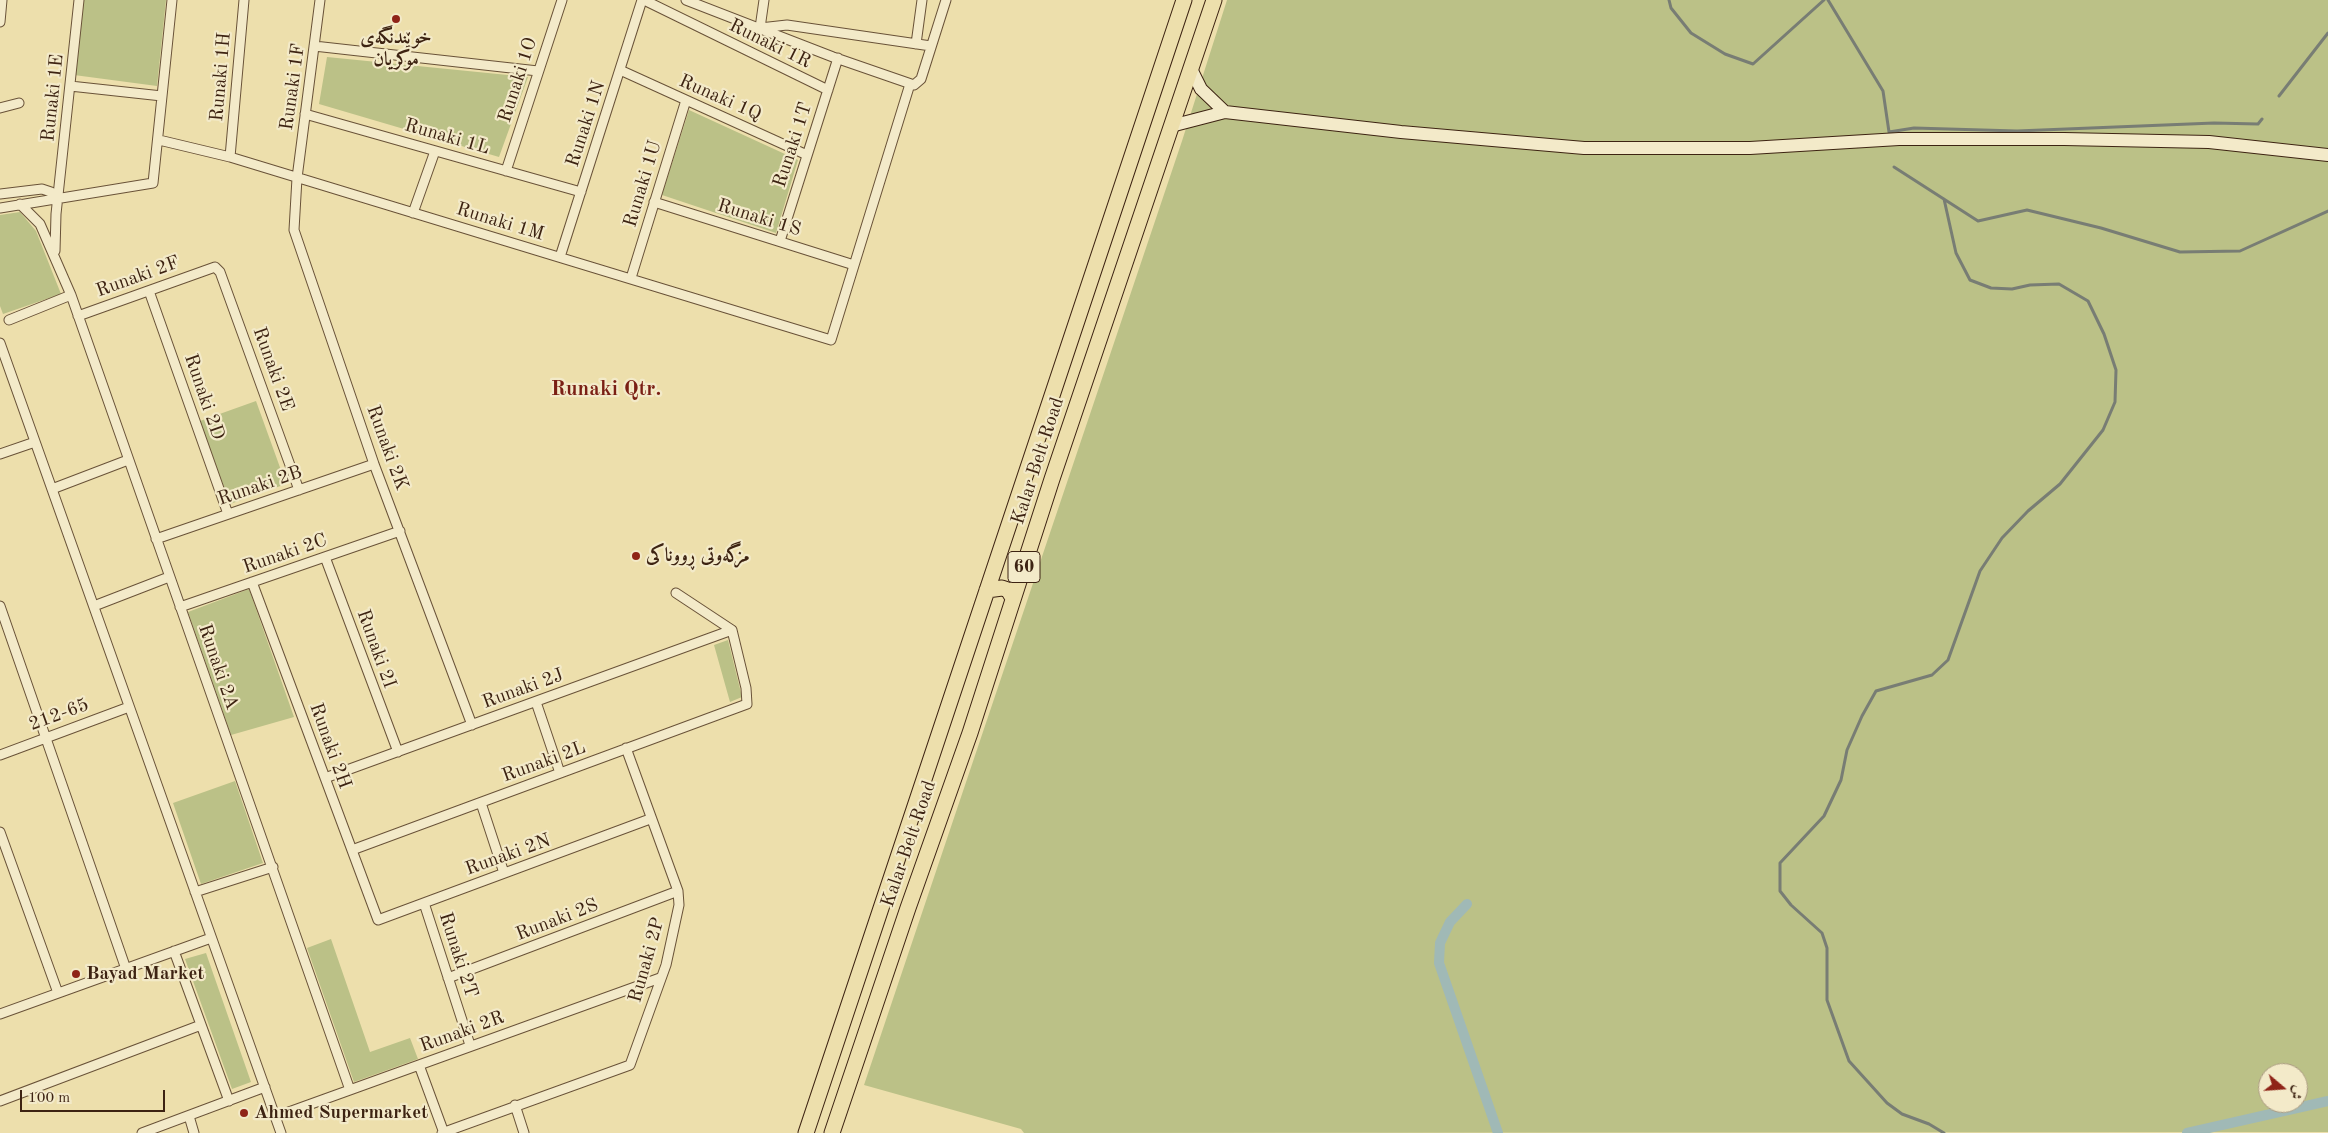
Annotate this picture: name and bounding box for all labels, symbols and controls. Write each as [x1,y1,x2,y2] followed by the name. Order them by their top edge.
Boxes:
[390,13,402,25] marker: خوێندنگەی موکریان
[725,14,815,74] street label: Runaki 1R
[360,27,432,71] place label: خوێندنگەی موکریان
[206,31,236,123] street label: Runaki 1H
[494,35,542,125] street label: Runaki 1O
[276,42,310,132] street label: Runaki 1F
[37,53,69,143] street label: Runaki 1E
[675,70,765,126] street label: Runaki 1Q
[561,78,611,170] street label: Runaki 1N
[769,99,817,191] street label: Runaki 1T
[402,114,492,160] street label: Runaki 1L
[619,138,667,230] street label: Runaki 1U
[714,194,804,242] street label: Runaki 1S
[453,198,547,246] street label: Runaki 1M
[93,251,183,303] street label: Runaki 2F
[247,324,299,414] street label: Runaki 2E
[179,351,229,443] street label: Runaki 2D
[551,376,661,402] district label: Runaki Qtr.
[1007,394,1069,528] street label: Kalar Belt Road
[361,402,413,494] street label: Runaki 2K
[215,461,305,511] street label: Runaki 2B
[240,529,330,579] street label: Runaki 2C
[646,545,750,567] place label: مزگەوتی ڕووناکی
[630,550,642,562] marker: مزگەوتی ڕووناکی
[1008,552,1040,582] road number: 60
[351,606,401,692] street label: Runaki 2I
[193,621,243,713] street label: Runaki 2A
[479,664,567,714] street label: Runaki 2J
[26,694,92,736] street label: 212-65
[304,700,356,792] street label: Runaki 2H
[499,736,589,788] street label: Runaki 2L
[877,778,941,910] street label: Kalar Belt Road
[462,829,554,881] street label: Runaki 2N
[513,894,601,946] street label: Runaki 2S
[434,909,482,1001] street label: Runaki 2T
[624,915,670,1005] street label: Runaki 2P
[86,963,204,985] place label: Bayad Market
[70,968,82,980] marker: Bayad Market
[417,1006,507,1058] street label: Runaki 2R
[2258,1063,2308,1113] north arrow
[22,1080,168,1112] scale bar
[2288,1084,2305,1101] text: ش
[28,1091,70,1106] text: 100 m
[254,1102,428,1124] place label: Ahmed Supermarket
[238,1107,250,1119] marker: Ahmed Supermarket

